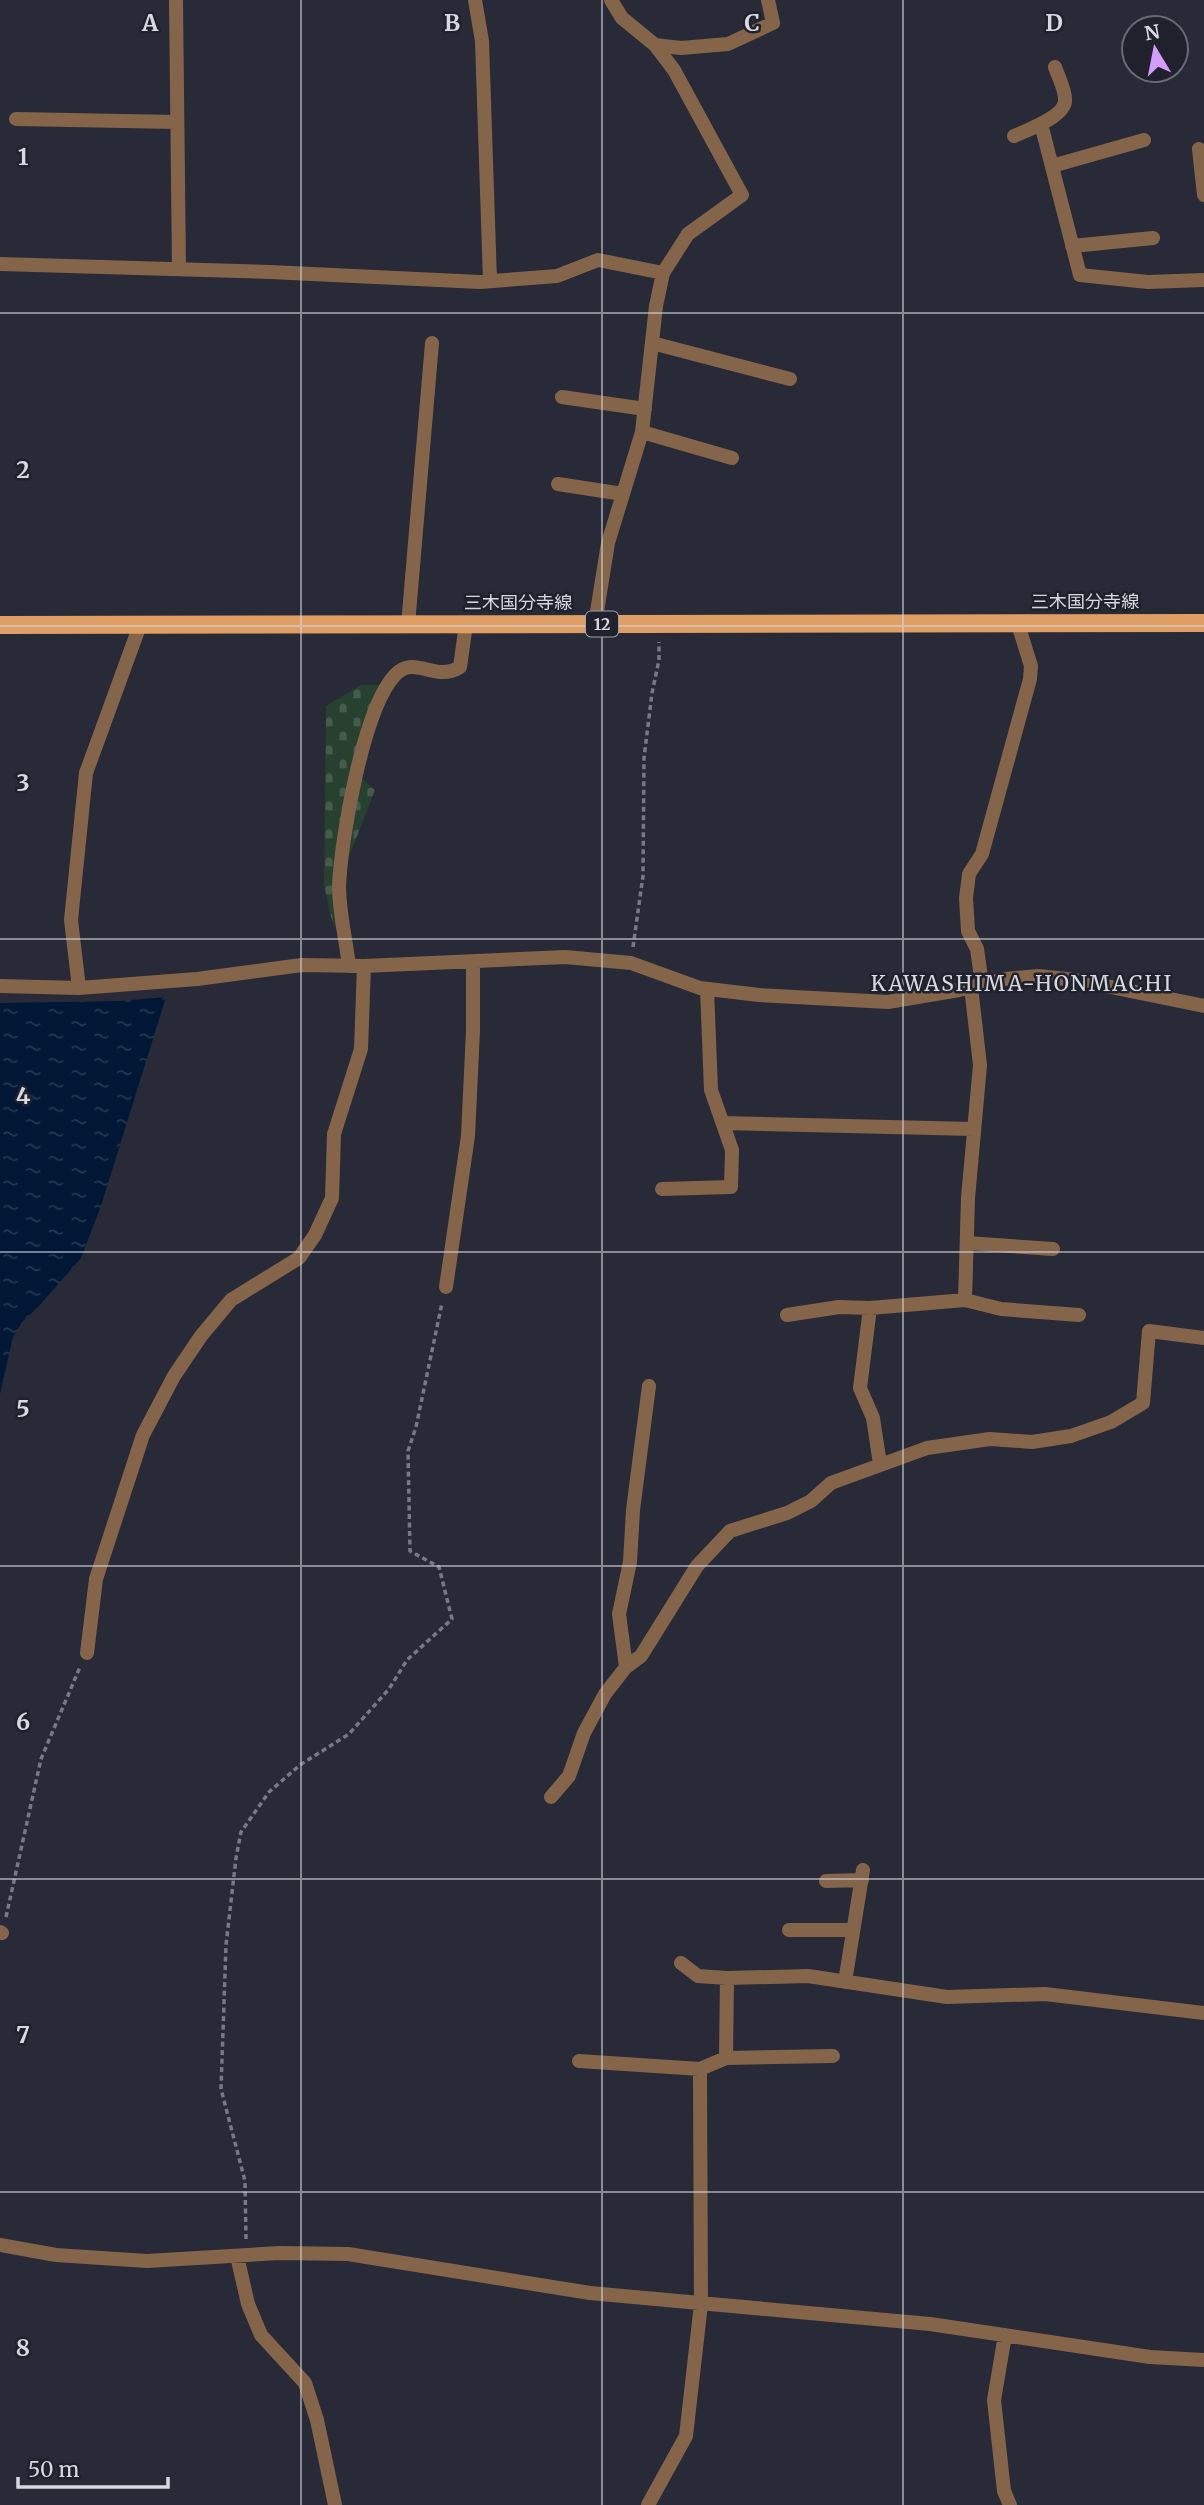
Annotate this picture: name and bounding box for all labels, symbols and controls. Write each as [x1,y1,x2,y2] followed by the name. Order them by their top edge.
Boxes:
[141,8,159,37] text: A
[444,8,460,37] text: B
[744,8,760,37] text: C
[1045,8,1063,37] text: D
[1120,14,1190,84] north arrow
[1143,19,1162,45] text: N
[18,142,29,171] text: 1
[16,455,30,484] text: 2
[1031,590,1139,613] street label: 三木国分寺線
[464,591,572,614] street label: 三木国分寺線
[586,611,618,636] road number: 12
[16,768,30,797] text: 3
[871,970,1173,997] district label: KAWASHIMA-HONMACHI
[16,1081,31,1110] text: 4
[16,1394,30,1423] text: 5
[16,1707,30,1736] text: 6
[16,2020,30,2049] text: 7
[16,2333,30,2362] text: 8
[18,2446,168,2490] scale bar
[28,2456,79,2483] text: 50 m

